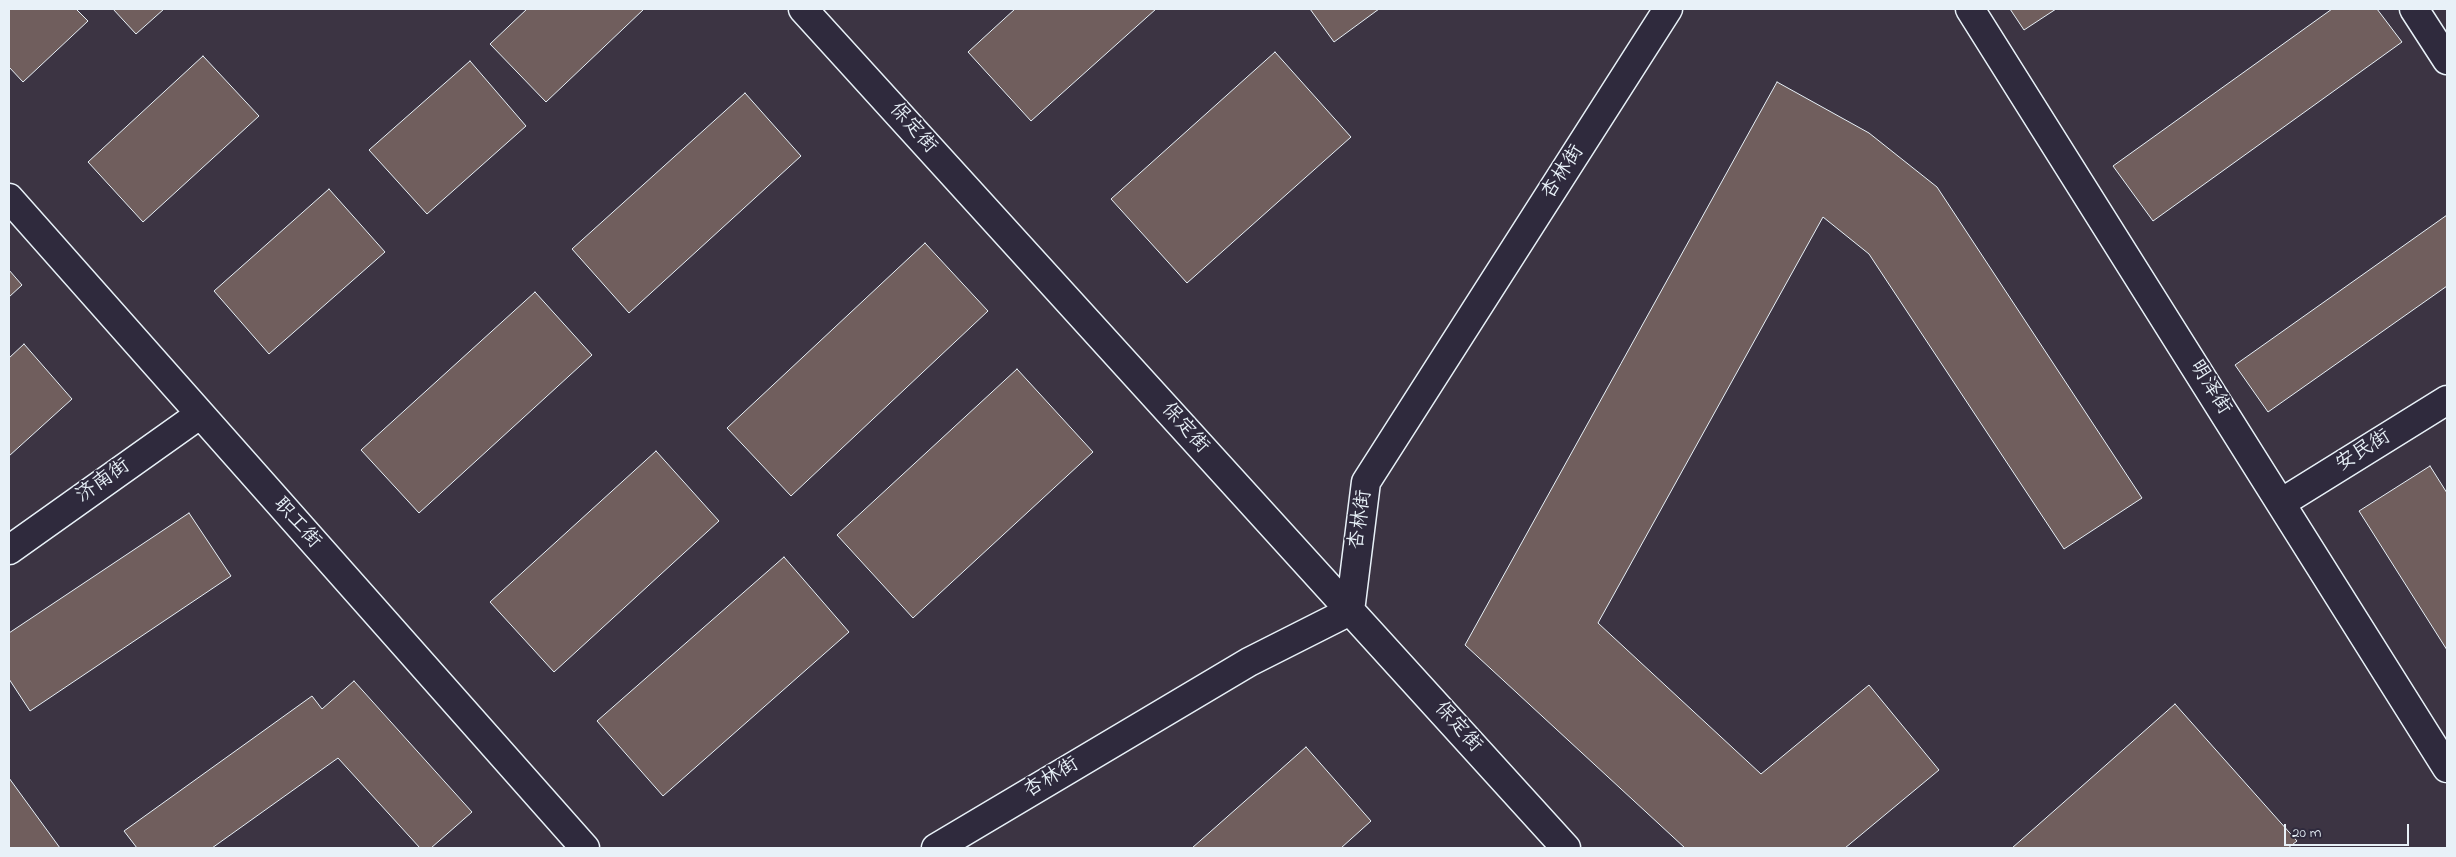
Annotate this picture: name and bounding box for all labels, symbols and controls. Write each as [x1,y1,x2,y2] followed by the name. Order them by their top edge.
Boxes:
[883,99,941,159] street label: 保定街
[1538,141,1590,205] street label: 杏林街
[2183,356,2235,420] street label: 明泽街
[1155,399,1213,459] street label: 保定街
[2332,426,2396,478] street label: 安民街
[73,455,135,509] street label: 济南街
[1346,489,1378,551] street label: 杏林街
[267,494,325,554] street label: 职工街
[1428,698,1486,758] street label: 保定街
[1020,753,1084,805] street label: 杏林街
[2286,814,2411,846] scale bar
[2292,822,2321,844] text: 20 m

